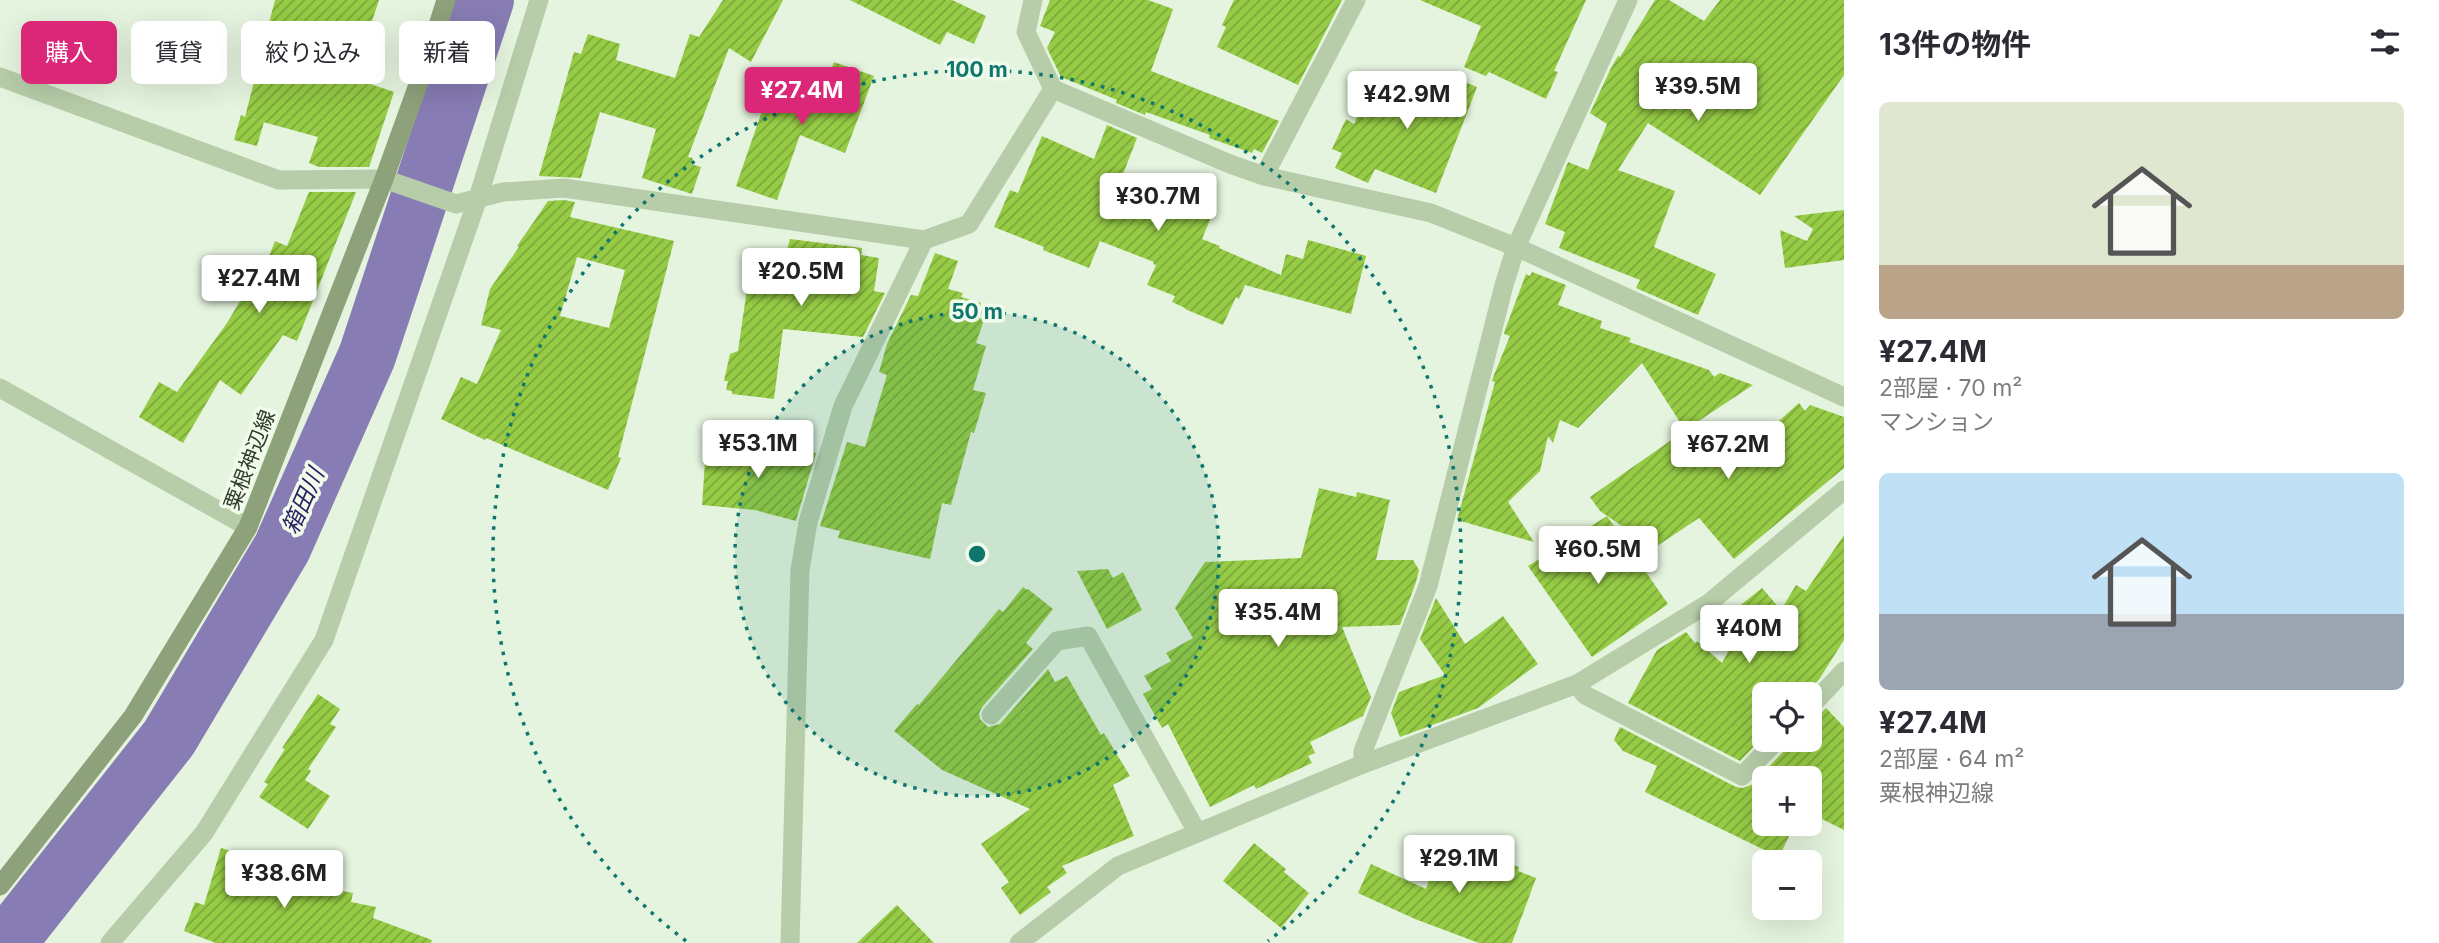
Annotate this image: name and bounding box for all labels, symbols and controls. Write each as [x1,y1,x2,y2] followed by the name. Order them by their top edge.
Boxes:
[21,21,117,84] chip: 購入
[131,21,227,84] chip: 賃貸
[241,21,385,84] chip: 絞り込み
[399,21,495,84] chip: 新着
[2366,23,2404,61] icon: filters
[1879,26,2031,62] text: 13件の物件
[946,57,1008,82] text: 100 m
[1641,64,1755,123] pin: ¥39.5M
[745,68,859,127] pin: ¥27.4M
[1350,72,1464,131] pin: ¥42.9M
[1655,72,1741,100] text: ¥39.5M
[761,76,843,104] text: ¥27.4M
[1364,80,1450,108] text: ¥42.9M
[2079,148,2205,274] icon: home
[1101,174,1215,233] pin: ¥30.7M
[1116,182,1200,210] text: ¥30.7M
[744,248,858,308] pin: ¥20.5M
[202,256,316,315] pin: ¥27.4M
[758,257,844,285] text: ¥20.5M
[218,264,300,292] text: ¥27.4M
[951,299,1003,324] text: 50 m
[1879,333,1987,369] text: ¥27.4M
[1879,374,2023,402] text: 2部屋 · 70 m²
[219,406,280,513] street label: 粟根神辺線
[1879,408,1994,436] text: マンション
[701,420,815,480] pin: ¥53.1M
[1671,421,1785,481] pin: ¥67.2M
[718,429,798,457] text: ¥53.1M
[1687,430,1769,458] text: ¥67.2M
[276,461,331,538] water label: 箱田川
[2079,519,2205,645] icon: home
[1541,526,1655,586] pin: ¥60.5M
[1555,535,1641,563] text: ¥60.5M
[965,542,989,566] centre of rings
[1221,590,1335,649] pin: ¥35.4M
[1235,598,1321,626] text: ¥35.4M
[1708,606,1790,665] pin: ¥40M
[1716,614,1782,642] text: ¥40M
[1752,682,1822,920] map controls
[1752,682,1822,752] button: locate
[1879,704,1987,740] text: ¥27.4M
[1879,745,2025,773] text: 2部屋 · 64 m²
[1752,766,1822,836] button: +
[1879,779,1994,807] text: 粟根神辺線
[1402,836,1516,895] pin: ¥29.1M
[1420,844,1498,872] text: ¥29.1M
[227,850,341,910] pin: ¥38.6M
[1752,850,1822,920] button: −
[241,859,327,887] text: ¥38.6M

